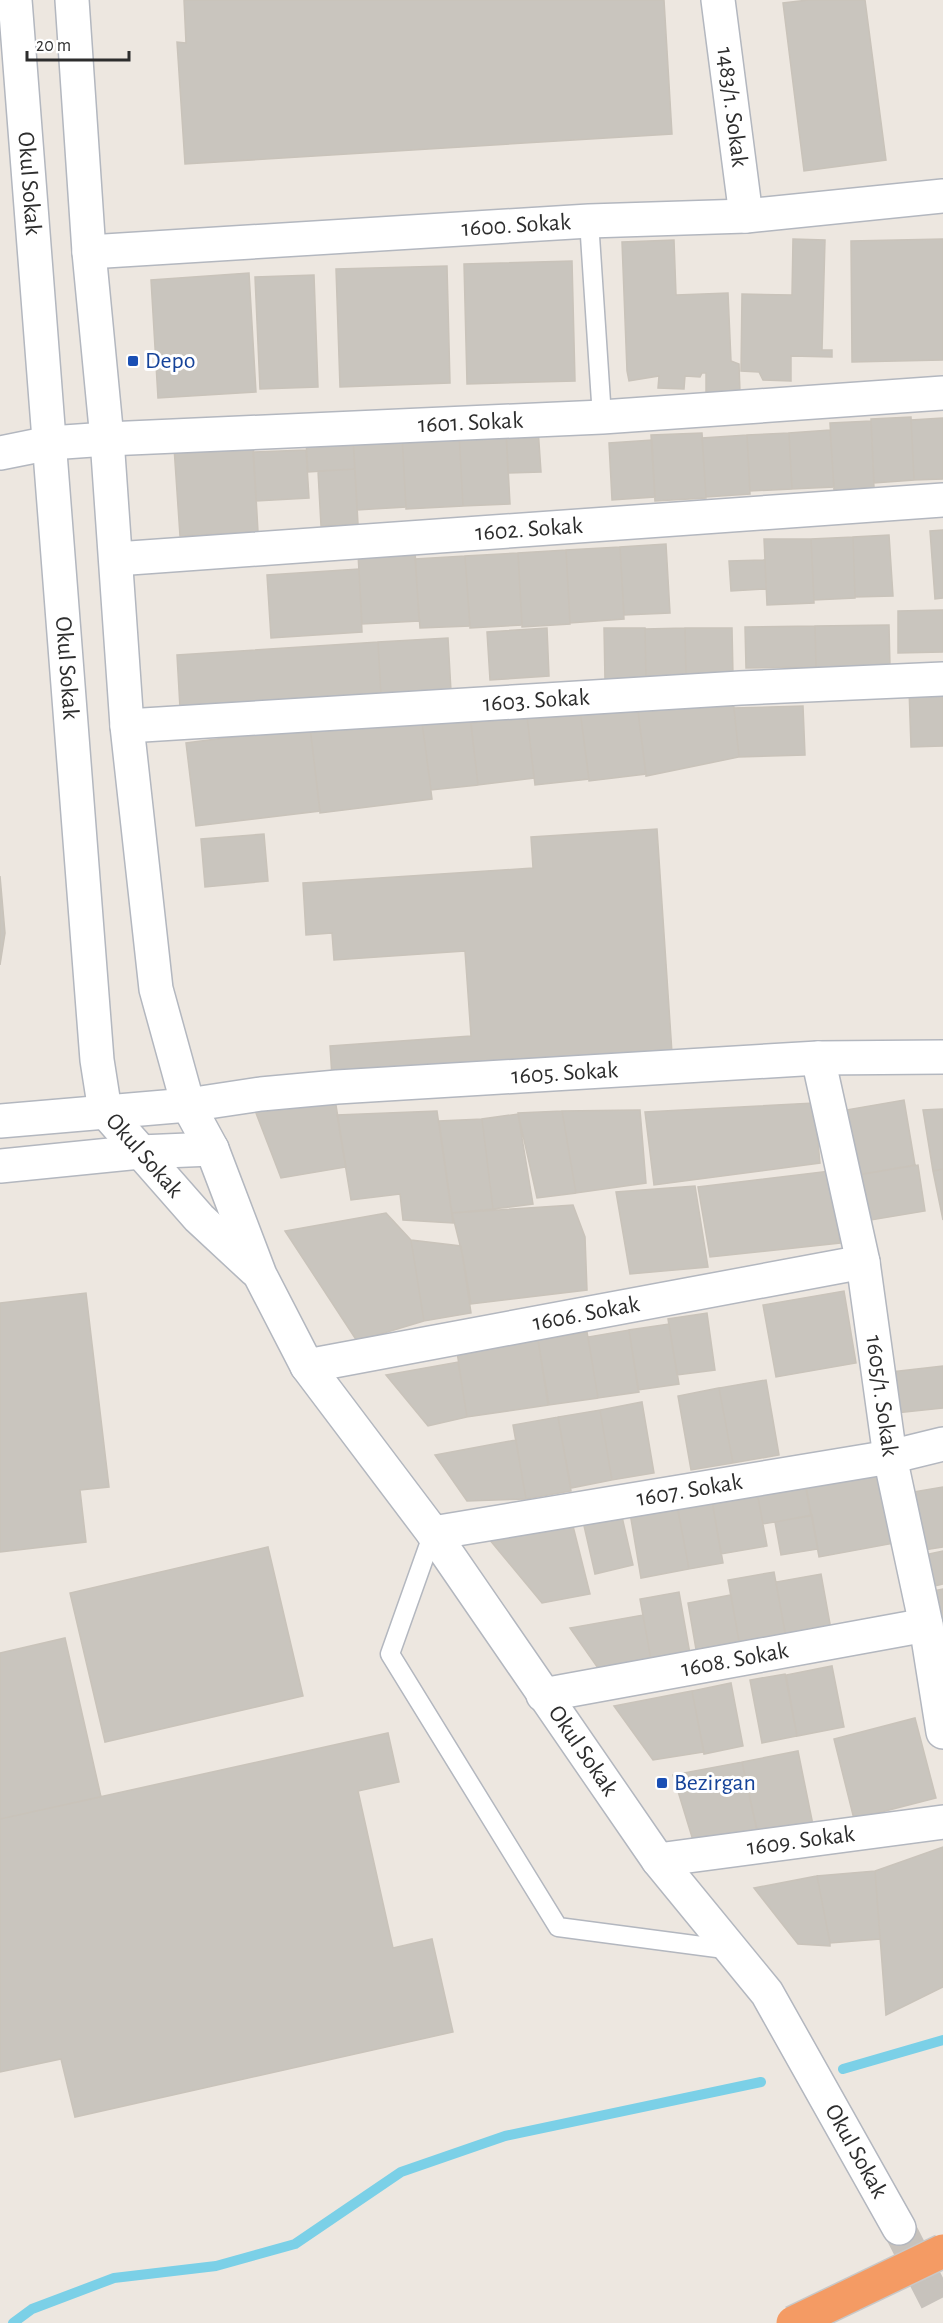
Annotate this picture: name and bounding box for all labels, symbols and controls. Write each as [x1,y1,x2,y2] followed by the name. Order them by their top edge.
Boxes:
[27,24,129,62] scale bar
[36,37,71,55] text: 20 m
[712,46,752,169] street label: 1483/1. Sokak
[13,131,45,236] street label: Okul Sokak
[461,210,572,241] street label: 1600. Sokak
[145,349,196,373] place label: Depo
[126,354,140,368] marker: Depo
[417,409,524,437] street label: 1601. Sokak
[474,514,584,545] street label: 1602. Sokak
[51,615,83,721] street label: Okul Sokak
[482,685,590,716] street label: 1603. Sokak
[511,1058,619,1088] street label: 1605. Sokak
[101,1109,187,1202] street label: Okul Sokak
[531,1292,642,1336] street label: 1606. Sokak
[861,1334,902,1458] street label: 1605/1. Sokak
[635,1470,744,1511] street label: 1607. Sokak
[679,1638,790,1681] street label: 1608. Sokak
[544,1701,622,1800] street label: Okul Sokak
[674,1771,756,1795] place label: Bezirgan
[655,1776,669,1790] marker: Bezirgan
[746,1822,856,1860] street label: 1609. Sokak
[820,2100,892,2202] street label: Okul Sokak

